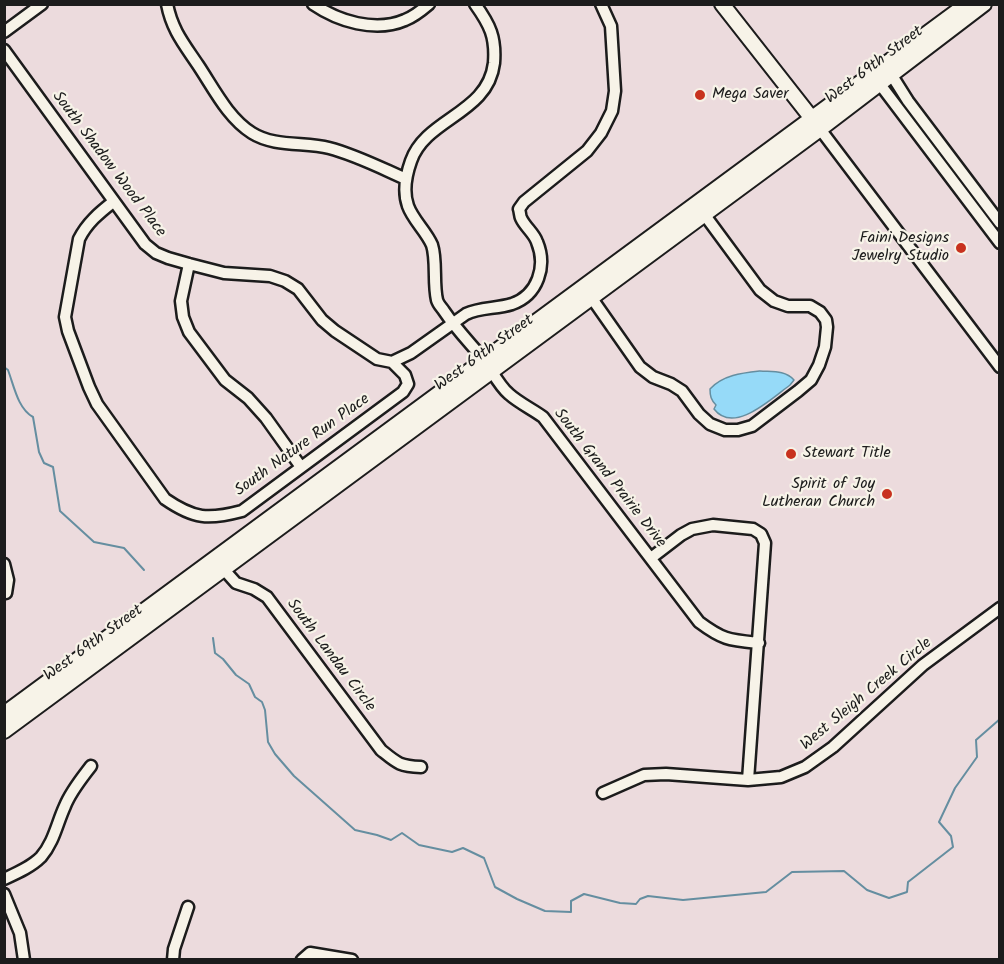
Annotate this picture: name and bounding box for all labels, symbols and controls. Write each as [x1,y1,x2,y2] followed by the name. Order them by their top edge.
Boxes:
[822,23,928,109] street label: West 69th Street
[712,85,789,105] place label: Mega Saver
[47,88,169,242] street label: South Shadow Wood Place
[693,88,707,102] marker: Mega Saver
[852,229,949,267] place label: Faini Designs Jewelry Studio
[954,241,968,255] marker: Faini Designs Jewelry Studio
[432,312,538,396] street label: West 69th Street
[232,391,374,501] street label: South Nature Run Place
[549,406,669,552] street label: South Grand Prairie Drive
[803,444,891,464] place label: Stewart Title
[784,447,798,461] marker: Stewart Title
[762,475,875,513] place label: Spirit of Joy Lutheran Church
[880,487,894,501] marker: Spirit of Joy Lutheran Church
[281,596,379,716] street label: South Landau Circle
[41,602,147,686] street label: West 69th Street
[798,635,936,755] street label: West Sleigh Creek Circle

